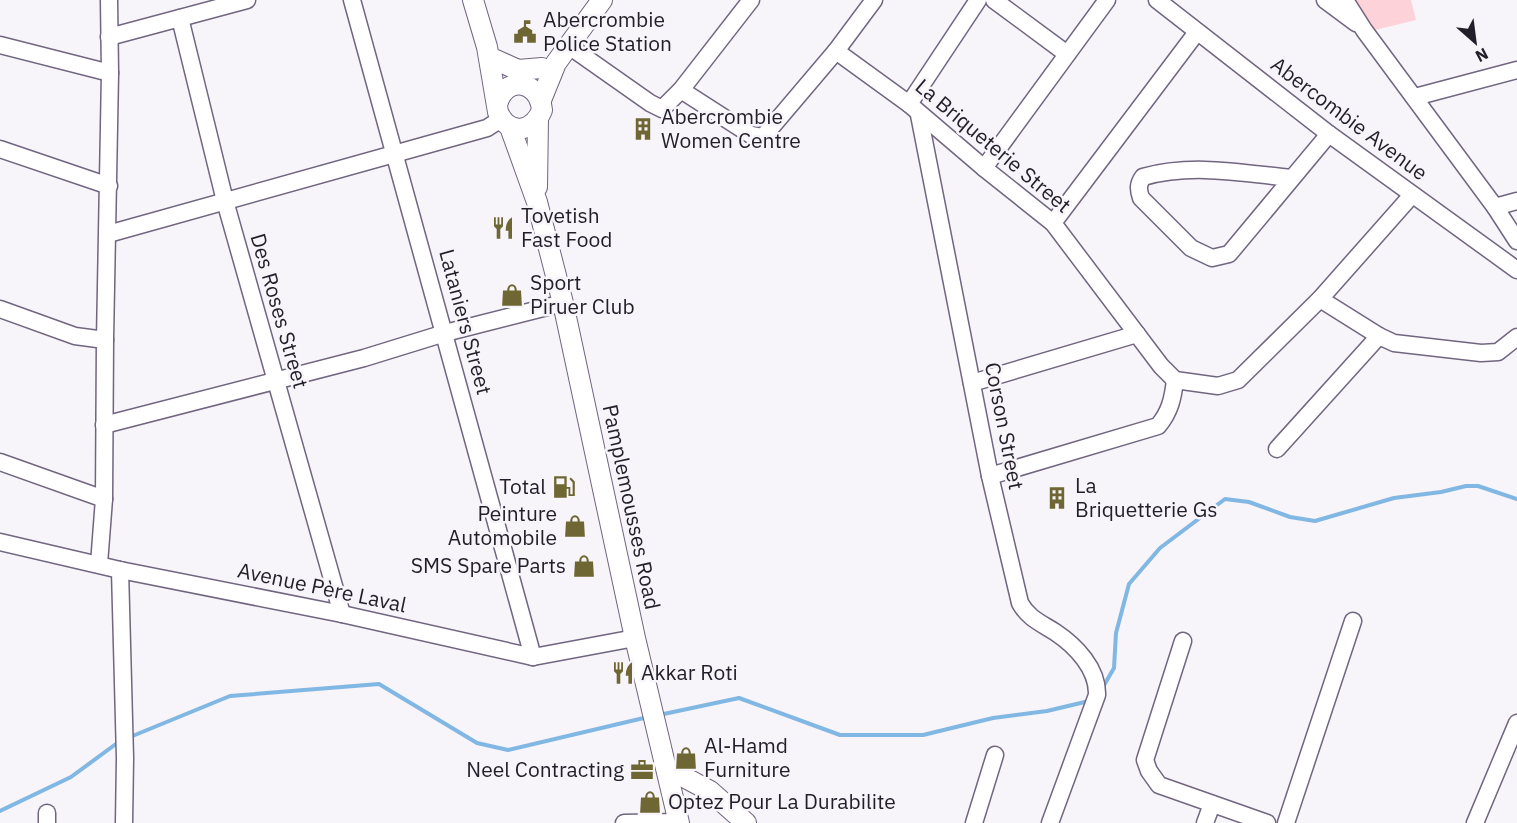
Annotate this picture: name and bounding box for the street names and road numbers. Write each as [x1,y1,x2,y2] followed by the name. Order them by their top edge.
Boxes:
[1266,50,1434,186] street label: Abercombie Avenue
[910,72,1077,219] street label: La Briqueterie Street
[244,230,316,392] street label: Des Roses Street
[433,246,499,398] street label: Lataniers Street
[979,360,1031,492] street label: Corson Street
[597,402,667,612] street label: Pamplemousses Road
[235,555,409,619] street label: Avenue Père Laval

